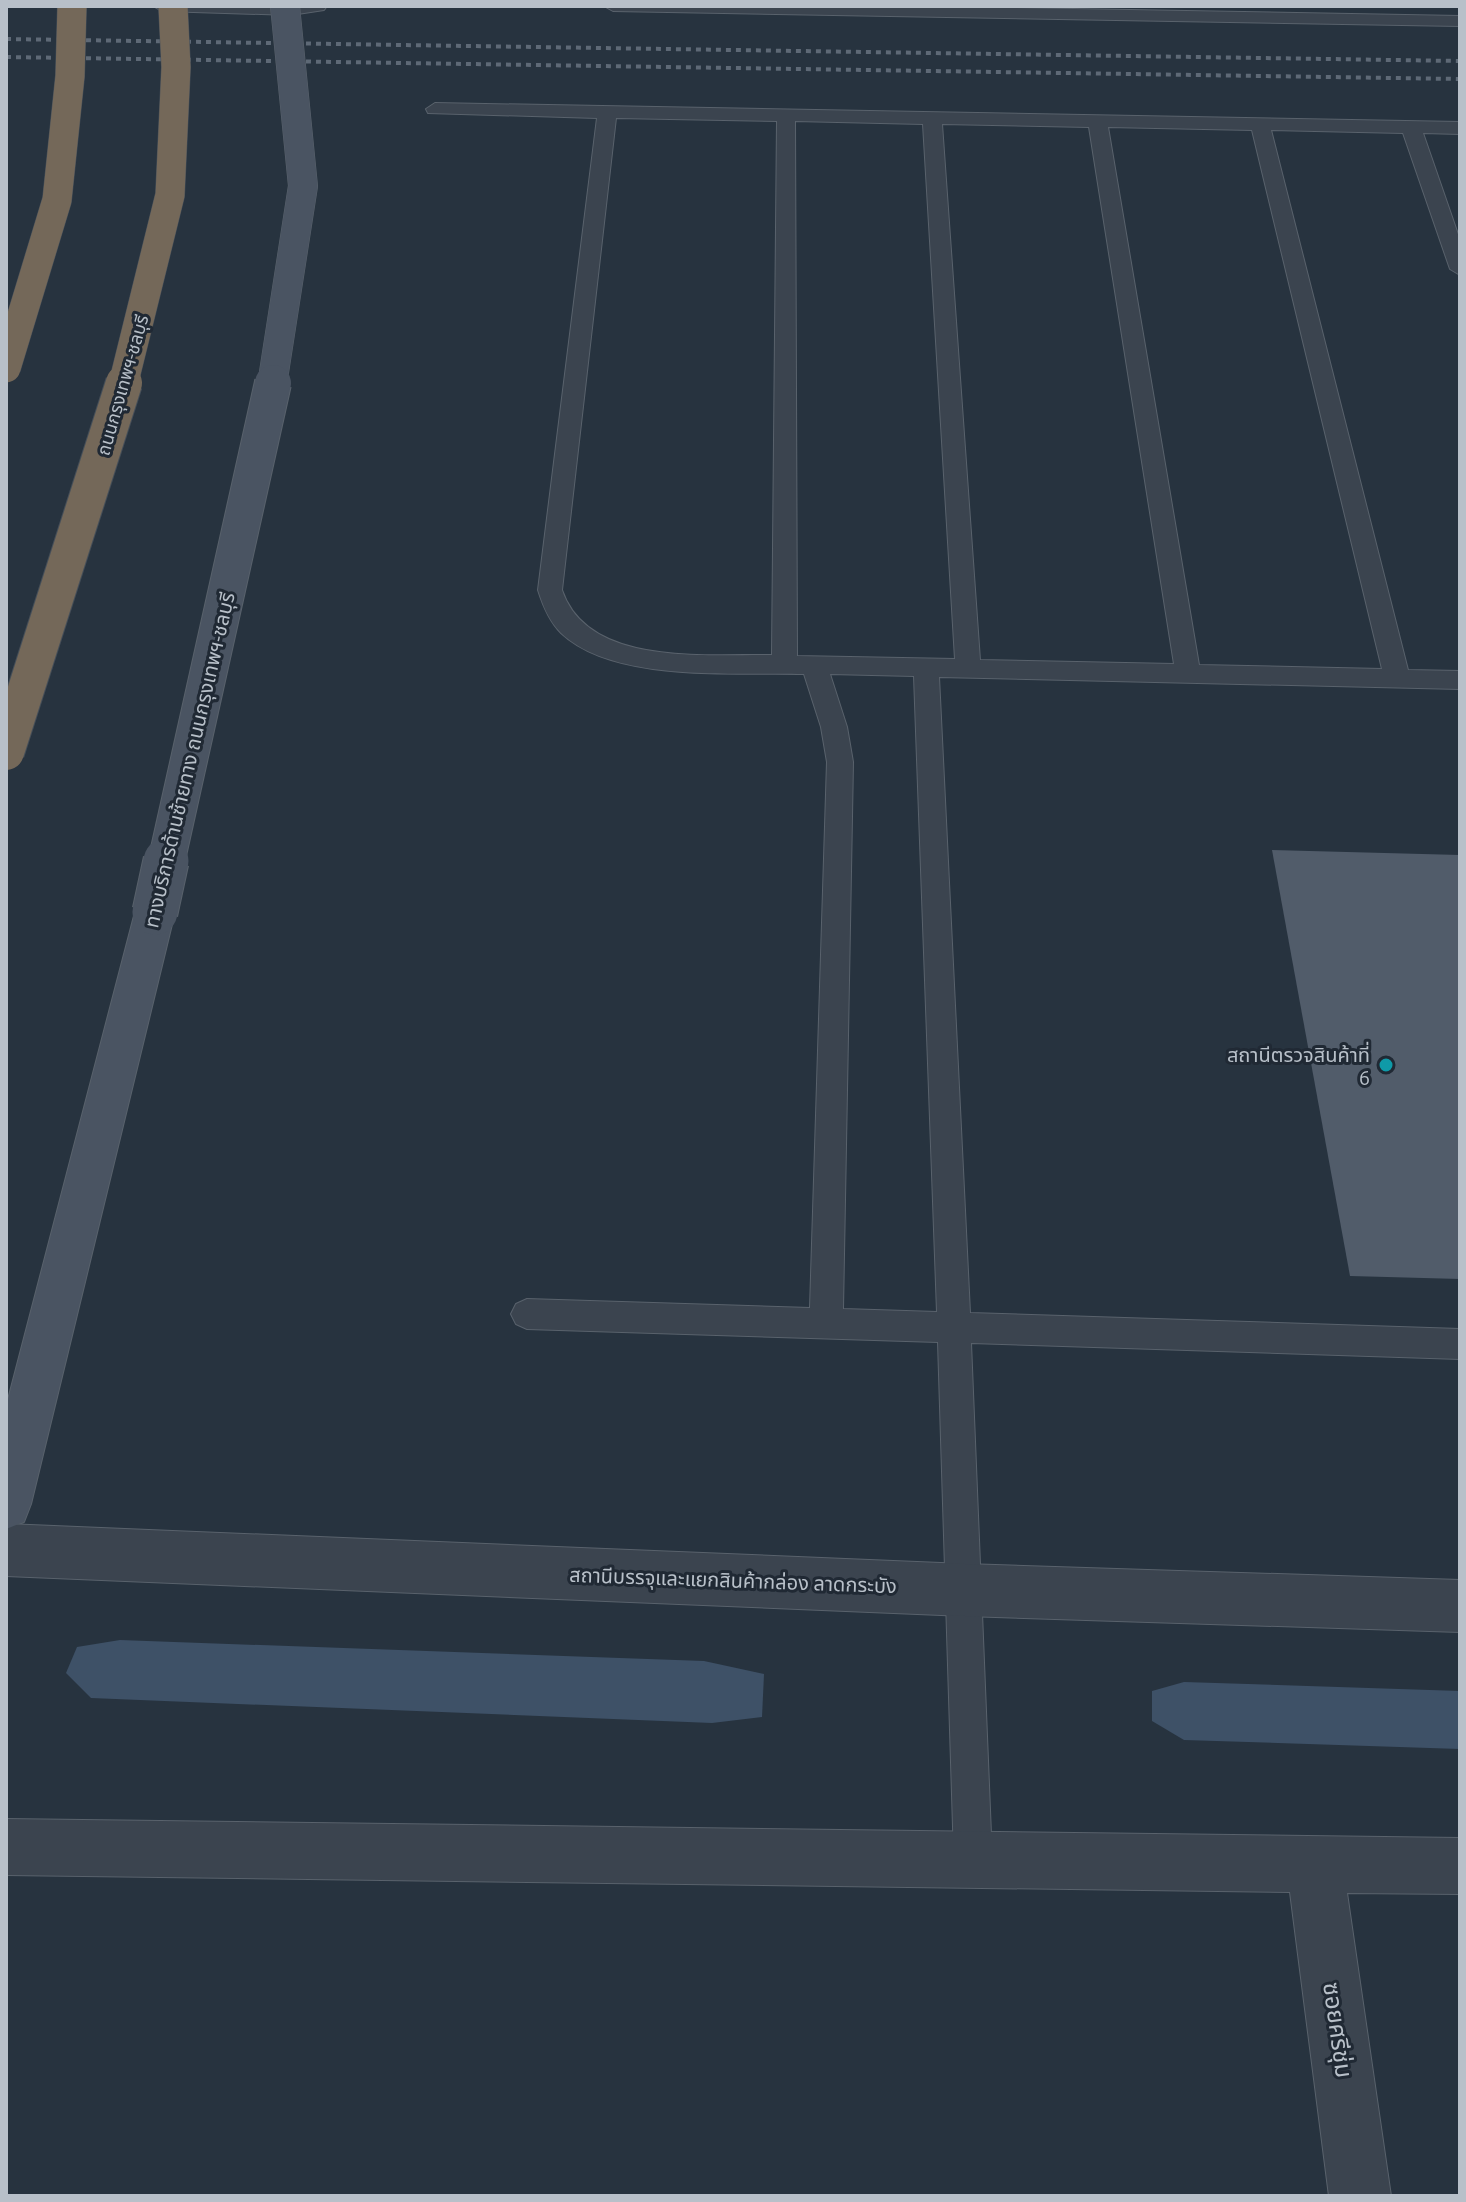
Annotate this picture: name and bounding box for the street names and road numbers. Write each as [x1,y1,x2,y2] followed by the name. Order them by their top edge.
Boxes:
[92,312,154,458] street label: ถนนกรุงเทพฯ-ชลบุรี
[139,590,240,930] street label: ทางบริการด้านซ้ายทาง ถนนกรุงเทพฯ-ชลบุรี
[569,1563,897,1598] street label: สถานีบรรจุและแยกสินค้ากล่อง ลาดกระบัง
[1316,1981,1358,2080] street label: ซอยศรีชุ่ม

